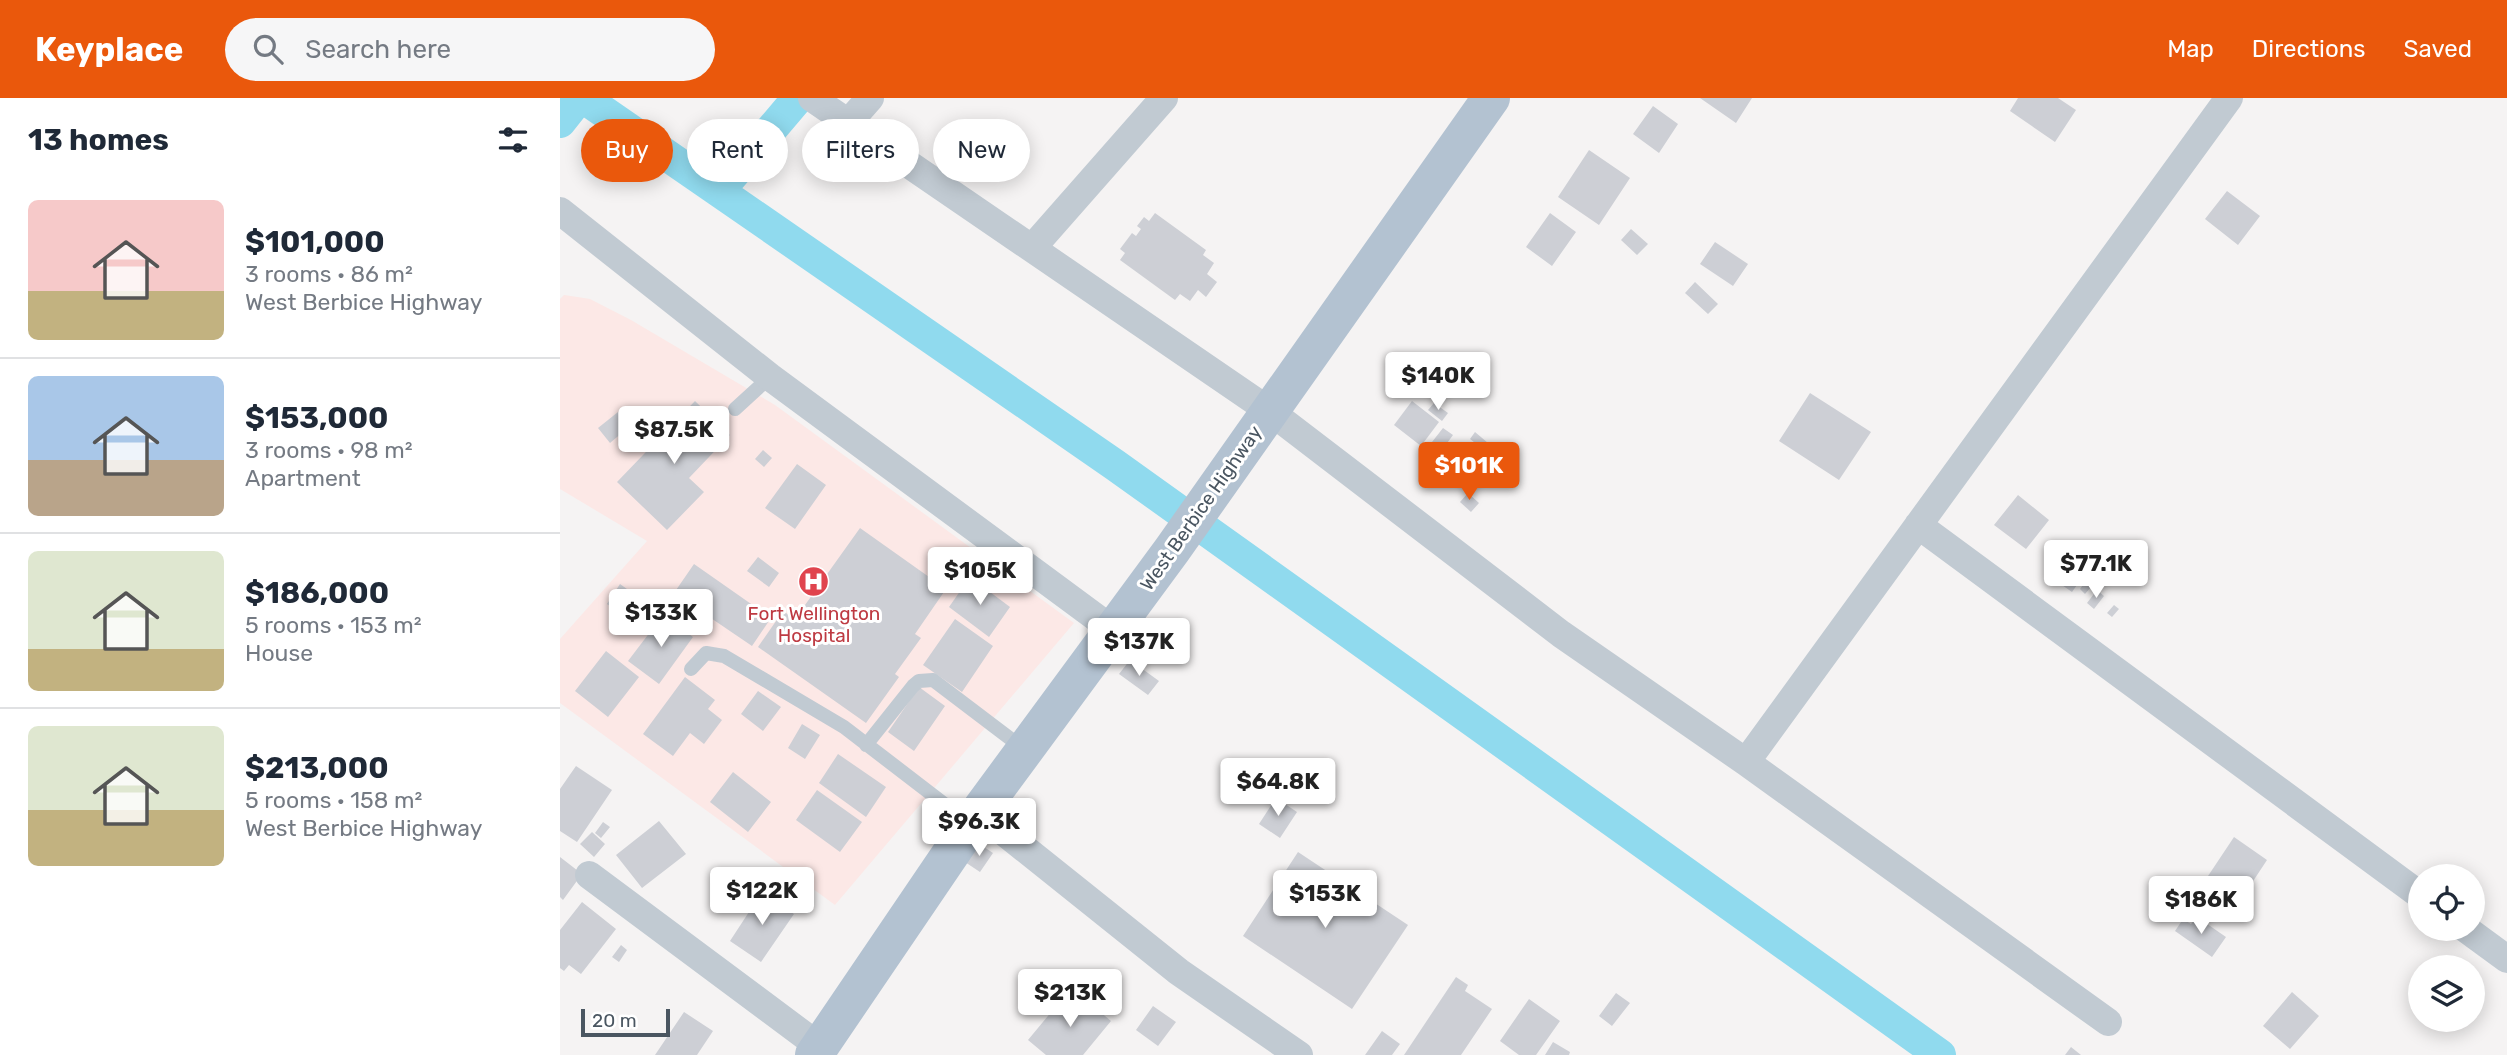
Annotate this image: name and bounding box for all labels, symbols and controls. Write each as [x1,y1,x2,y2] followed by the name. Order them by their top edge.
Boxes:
[225,18,715,81] search box
[35,30,183,69] text: Keyplace
[249,30,287,68] icon: search
[305,34,451,65] text: Search here
[2167,35,2214,63] text: Map
[2252,35,2365,63] text: Directions
[2403,35,2472,63] text: Saved
[581,119,673,182] chip: Buy
[687,119,788,182] chip: Rent
[802,119,919,182] chip: Filters
[933,119,1030,182] chip: New
[494,121,532,159] icon: filters
[28,122,169,158] text: 13 homes
[245,224,385,260] text: $101,000
[84,228,168,312] icon: home
[245,260,413,288] text: 3 rooms · 86 m²
[245,288,482,316] text: West Berbice Highway
[1389,352,1487,412] pin: $140K
[1401,361,1475,389] text: $140K
[245,400,388,436] text: $153,000
[84,404,168,488] icon: home
[617,406,731,466] pin: $87.5K
[634,415,714,443] text: $87.5K
[1135,421,1267,595] street label: West Berbice Highway
[245,436,413,464] text: 3 rooms · 98 m²
[1420,442,1518,502] pin: $101K
[1434,451,1504,479] text: $101K
[245,464,361,492] text: Apartment
[2039,540,2153,600] pin: $77.1K
[931,547,1029,607] pin: $105K
[2060,549,2132,577] text: $77.1K
[944,556,1016,584] text: $105K
[797,565,831,599] hospital icon: Fort Wellington Hospital
[245,575,389,611] text: $186,000
[84,579,168,663] icon: home
[612,589,710,649] pin: $133K
[625,598,697,626] text: $133K
[748,602,880,647] place label: Fort Wellington Hospital
[245,611,422,639] text: 5 rooms · 153 m²
[1090,618,1188,678] pin: $137K
[1104,627,1174,655] text: $137K
[245,639,313,667] text: House
[245,750,389,786] text: $213,000
[84,754,168,838] icon: home
[1221,758,1335,818] pin: $64.8K
[1236,767,1320,795] text: $64.8K
[245,786,422,814] text: 5 rooms · 158 m²
[922,798,1036,858] pin: $96.3K
[938,807,1020,835] text: $96.3K
[245,814,482,842] text: West Berbice Highway
[2408,864,2485,1032] map controls
[2408,864,2485,941] button: locate
[713,868,811,927] pin: $122K
[1276,870,1374,930] pin: $153K
[726,876,798,904] text: $122K
[2152,876,2250,936] pin: $186K
[1289,879,1361,907] text: $153K
[2165,885,2237,913] text: $186K
[2408,955,2485,1032] button: layers
[1021,970,1119,1029] pin: $213K
[1034,978,1106,1006] text: $213K
[581,1006,670,1038] scale bar
[592,1009,637,1032] text: 20 m

